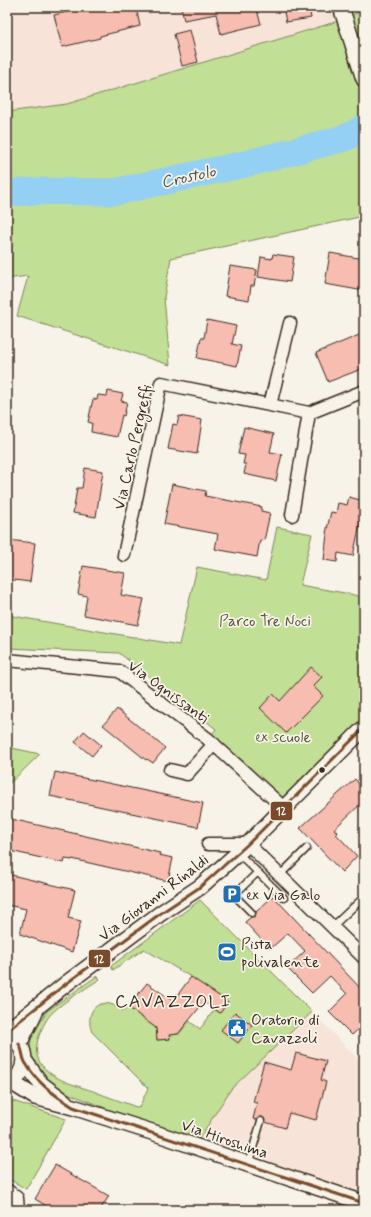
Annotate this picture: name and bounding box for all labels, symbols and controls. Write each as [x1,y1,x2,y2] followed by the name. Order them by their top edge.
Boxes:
[159,160,219,193] water label: Crostolo
[109,383,159,512] street label: Via Carlo Pergreffi
[219,611,311,632] park label: Parco Tre Noci
[123,656,213,729] street label: Via Ognissanti
[255,727,312,748] park label: ex scuole
[317,765,327,775] unlabelled marker
[270,801,293,821] line badge: 12
[276,805,287,819] text: 12
[94,850,213,947] street label: Via Giovanni Rinaldi
[221,883,243,905] parking icon: ex Via Galo
[246,885,320,906] place label: ex Via Galo
[241,934,320,973] place label: Pista polivalente
[216,941,238,963] sports icon: Pista polivalente
[88,949,111,968] line badge: 12
[94,953,105,967] text: 12
[115,990,231,1014] district label: CAVAZZOLI
[251,1010,320,1049] place label: Oratorio di Cavazzoli
[226,1017,248,1039] public building icon: Oratorio di Cavazzoli
[178,1115,271,1164] street label: Via Hiroshima

